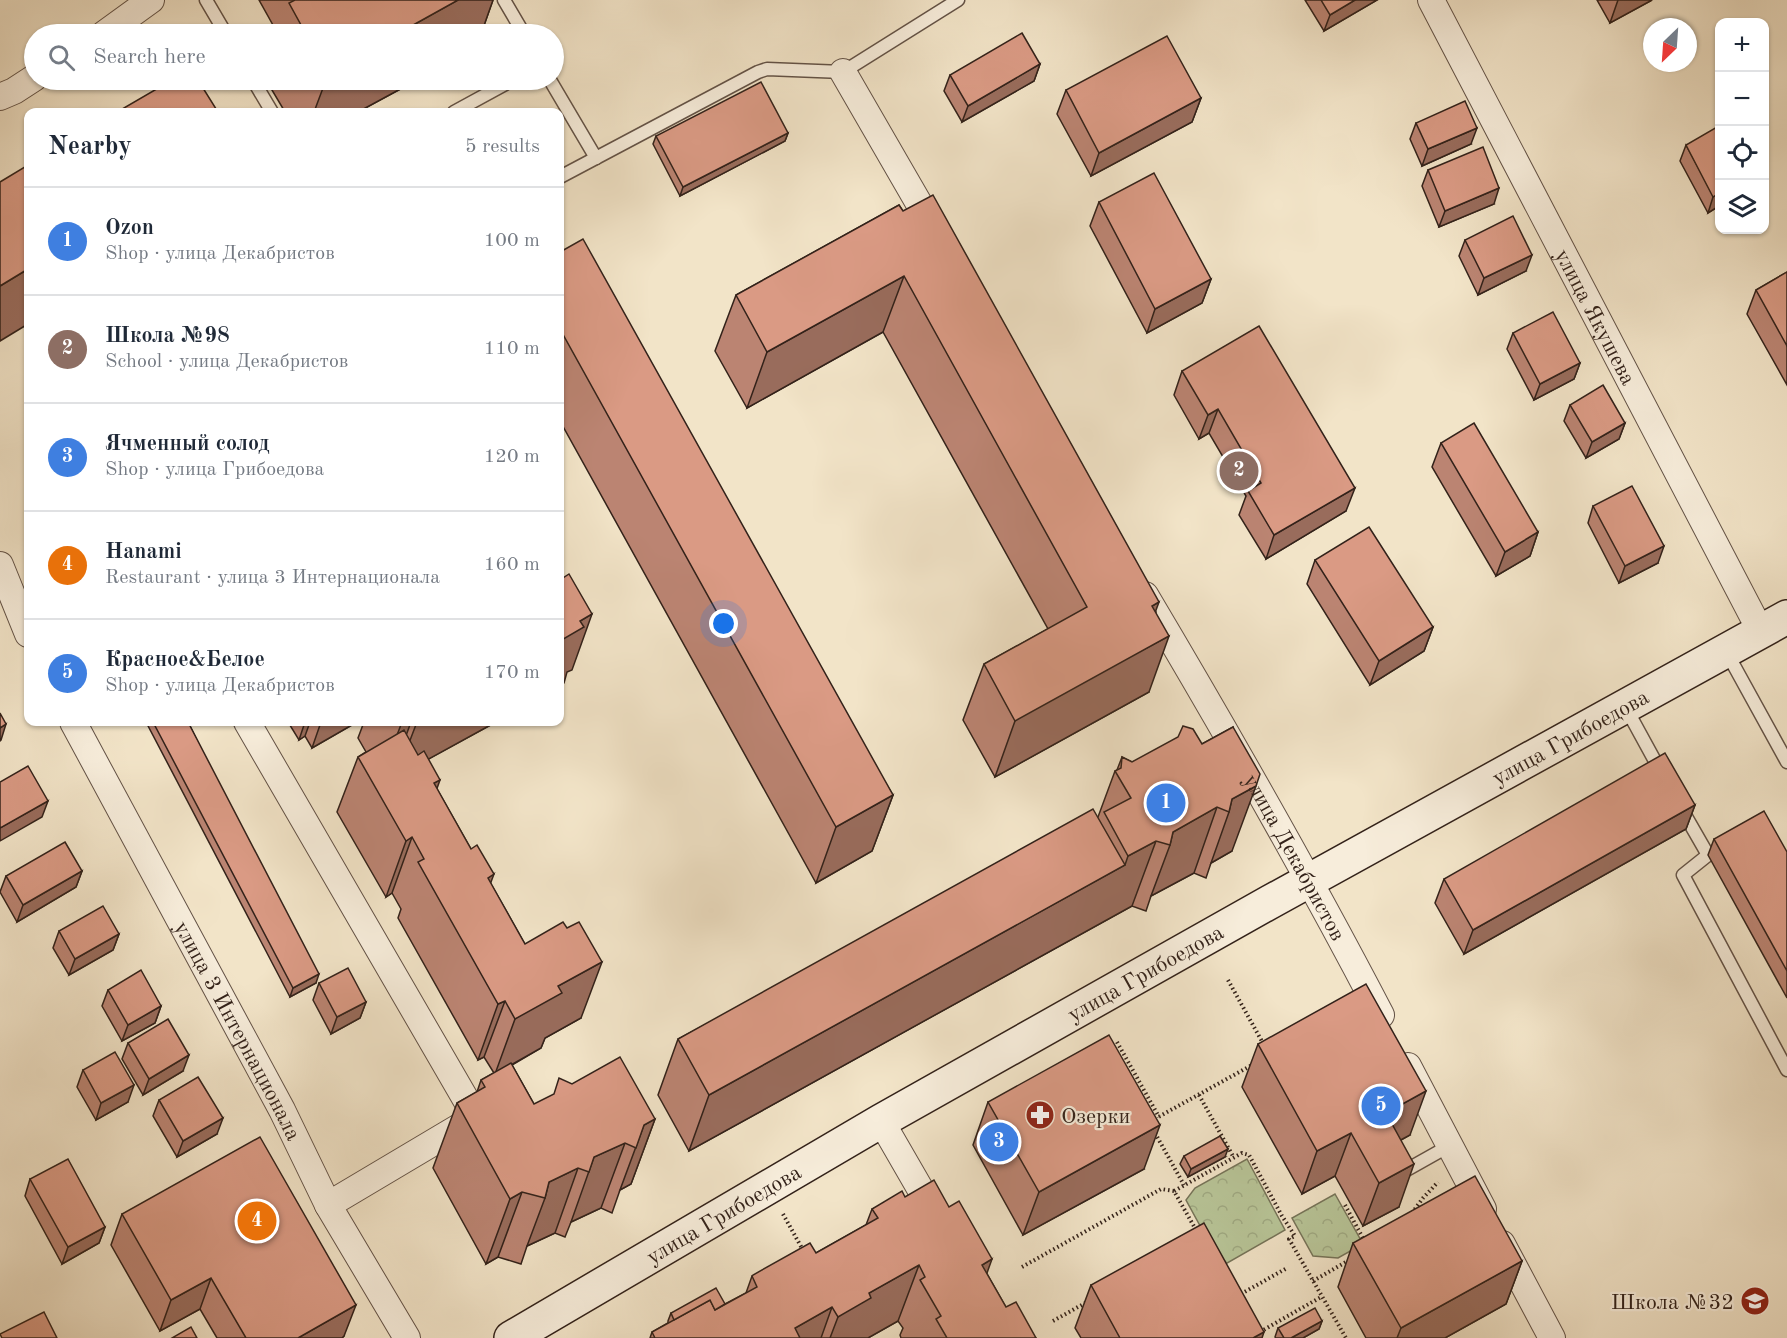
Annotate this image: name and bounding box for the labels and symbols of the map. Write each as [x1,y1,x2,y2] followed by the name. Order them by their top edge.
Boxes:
[1643,18,1697,72] north arrow
[1550,246,1639,389] street label: улица Якушева
[1220,448,1258,494] pin: 2
[709,609,738,638] your location
[1489,686,1653,790] street label: улица Грибоедова
[1239,771,1348,945] street label: улица Декабристов
[1146,780,1186,826] pin: 1
[169,918,304,1144] street label: улица 3 Интернационала
[1064,921,1228,1027] street label: улица Грибоедова
[1362,1084,1400,1128] pin: 5
[1024,1099,1056,1131] pharmacy icon: Озерки
[1061,1106,1130,1128] place label: Озерки
[980,1120,1018,1164] pin: 3
[643,1161,805,1269] street label: улица Грибоедова
[238,1198,276,1244] pin: 4
[1739,1285,1771,1317] school or university icon: Школа №32
[1611,1292,1734,1314] place label: Школа №32

